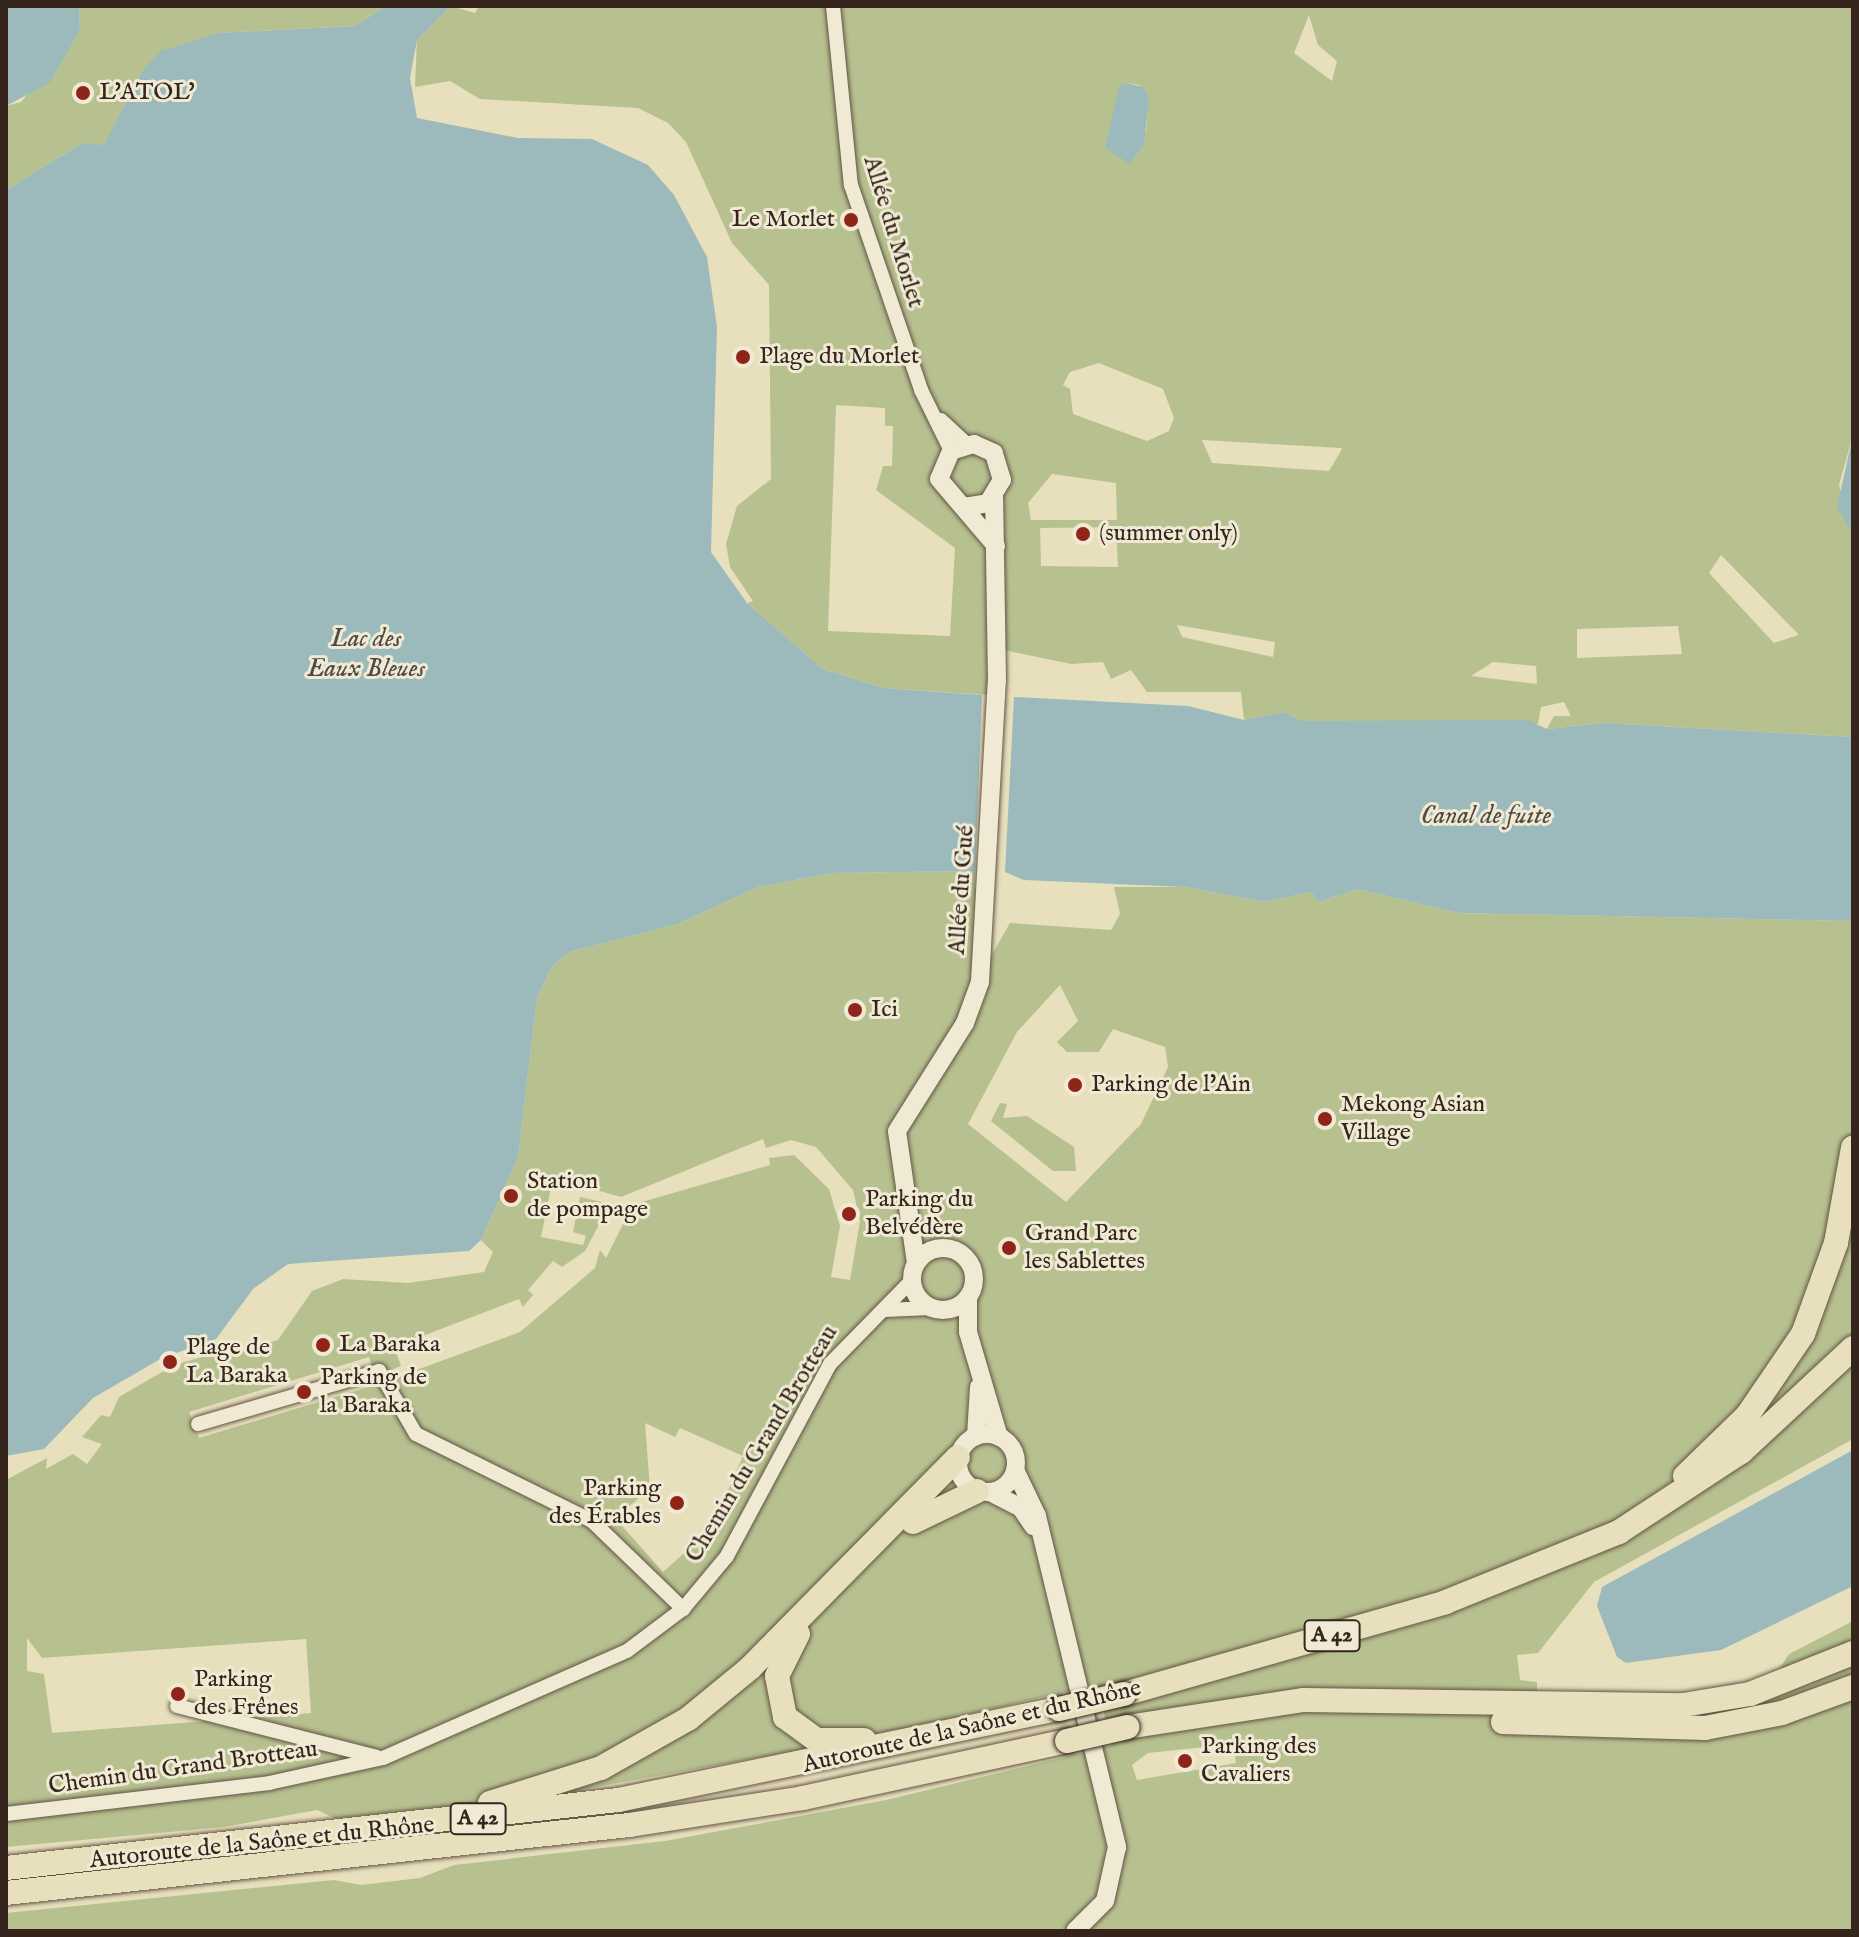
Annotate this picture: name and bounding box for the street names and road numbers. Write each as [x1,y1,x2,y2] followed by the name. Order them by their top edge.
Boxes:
[856,153,930,311] street label: Allée du Morlet
[943,824,981,956] street label: Allée du Gué
[680,1320,844,1568] street label: Chemin du Grand Brotteau
[1302,1618,1362,1654] road number: A 42
[800,1674,1144,1780] street label: Autoroute de la Saône et du Rhône
[47,1735,319,1801] street label: Chemin du Grand Brotteau
[448,1801,508,1837] road number: A 42
[88,1811,436,1875] street label: Autoroute de la Saône et du Rhône

